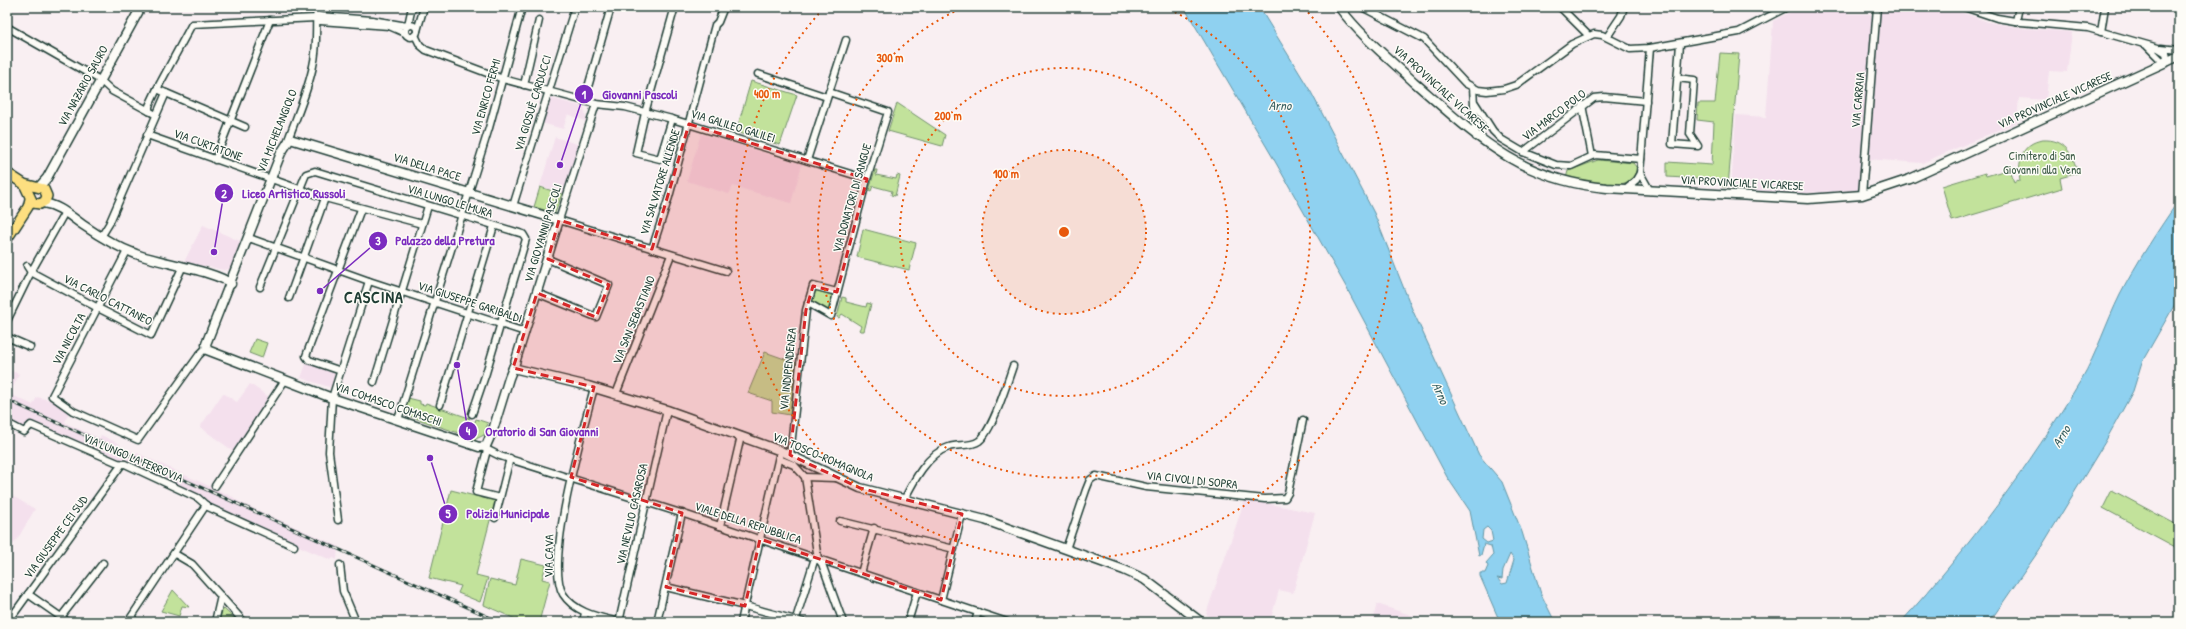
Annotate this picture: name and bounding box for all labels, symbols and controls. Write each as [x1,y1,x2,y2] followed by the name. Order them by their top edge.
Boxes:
[1390,41,1493,137] street label: VIA PROVINCIALE VICARESE
[53,42,112,129] street label: VIA NAZARIO SAURO
[876,49,904,66] text: 300 m
[510,53,555,153] street label: VIA GIOSUÈ CARDUCCI
[466,56,505,137] street label: VIA ENRICO FERMI
[1995,66,2115,132] street label: VIA PROVINCIALE VICARESE
[1847,71,1868,129] street label: VIA CARRAIA
[574,82,686,107] callout: Giovanni Pascoli
[602,85,678,103] text: Giovanni Pascoli
[754,85,780,102] text: 400 m
[1518,85,1590,144] street label: VIA MARCO POLO
[252,86,301,175] street label: VIA MICHELANGIOLO
[582,86,587,103] text: 1
[1269,96,1293,114] water label: Arno
[689,105,778,146] street label: VIA GALILEO GALILEI
[934,107,962,124] text: 200 m
[171,124,246,165] street label: VIA CURTATONE
[635,126,684,237] street label: VIA SALVATORE ALLENDE
[828,141,875,254] street label: VIA DONATORI DI SANGUE
[2003,147,2081,178] park label: Cimitero di San Giovanni alla Vena
[391,148,464,185] street label: VIA DELLA PACE
[993,165,1019,182] text: 100 m
[1680,171,1805,194] street label: VIA PROVINCIALE VICARESE
[405,179,495,222] street label: VIA LUNGO LE MURA
[214,181,353,206] callout: Liceo Artistico Russoli
[519,182,566,284] street label: VIA GIOVANNI PASCOLI
[242,184,346,202] text: Liceo Artistico Russoli
[221,185,227,202] text: 2
[1057,225,1071,239] centre of rings
[368,228,503,253] callout: Palazzo della Pretura
[395,231,496,249] text: Palazzo della Pretura
[375,232,381,249] text: 3
[61,270,156,329] street label: VIA CARLO CATTANEO
[608,273,659,367] street label: VIA SAN SEBASTIANO
[416,277,524,326] street label: VIA GIUSEPPE GARIBALDI
[344,286,404,308] district label: CASCINA
[48,310,89,368] street label: VIA NICOLTA
[775,327,800,411] street label: VIA INDIPENDENZA
[332,377,444,430] street label: VIA COMASCO COMASCHI
[1428,379,1455,409] water label: Arno
[458,419,607,444] callout: Oratorio di San Giovanni
[2047,420,2075,450] water label: Arno
[466,422,471,439] text: 4
[485,422,599,440] text: Oratorio di San Giovanni
[770,428,877,486] street label: VIA TOSCO-ROMAGNOLA
[81,429,186,486] street label: VIA LUNGO LA FERROVIA
[612,461,651,566] street label: VIA NEVILIO CASAROSA
[1146,466,1239,493] street label: VIA CIVOLI DI SOPRA
[20,491,92,582] street label: VIA GIUSEPPE CEI SUD
[692,497,804,548] street label: VIALE DELLA REPUBBLICA
[438,501,557,526] callout: Polizia Municipale
[466,504,551,523] text: Polizia Municipale
[445,505,451,522] text: 5
[540,534,557,578] street label: VIA CAVA

